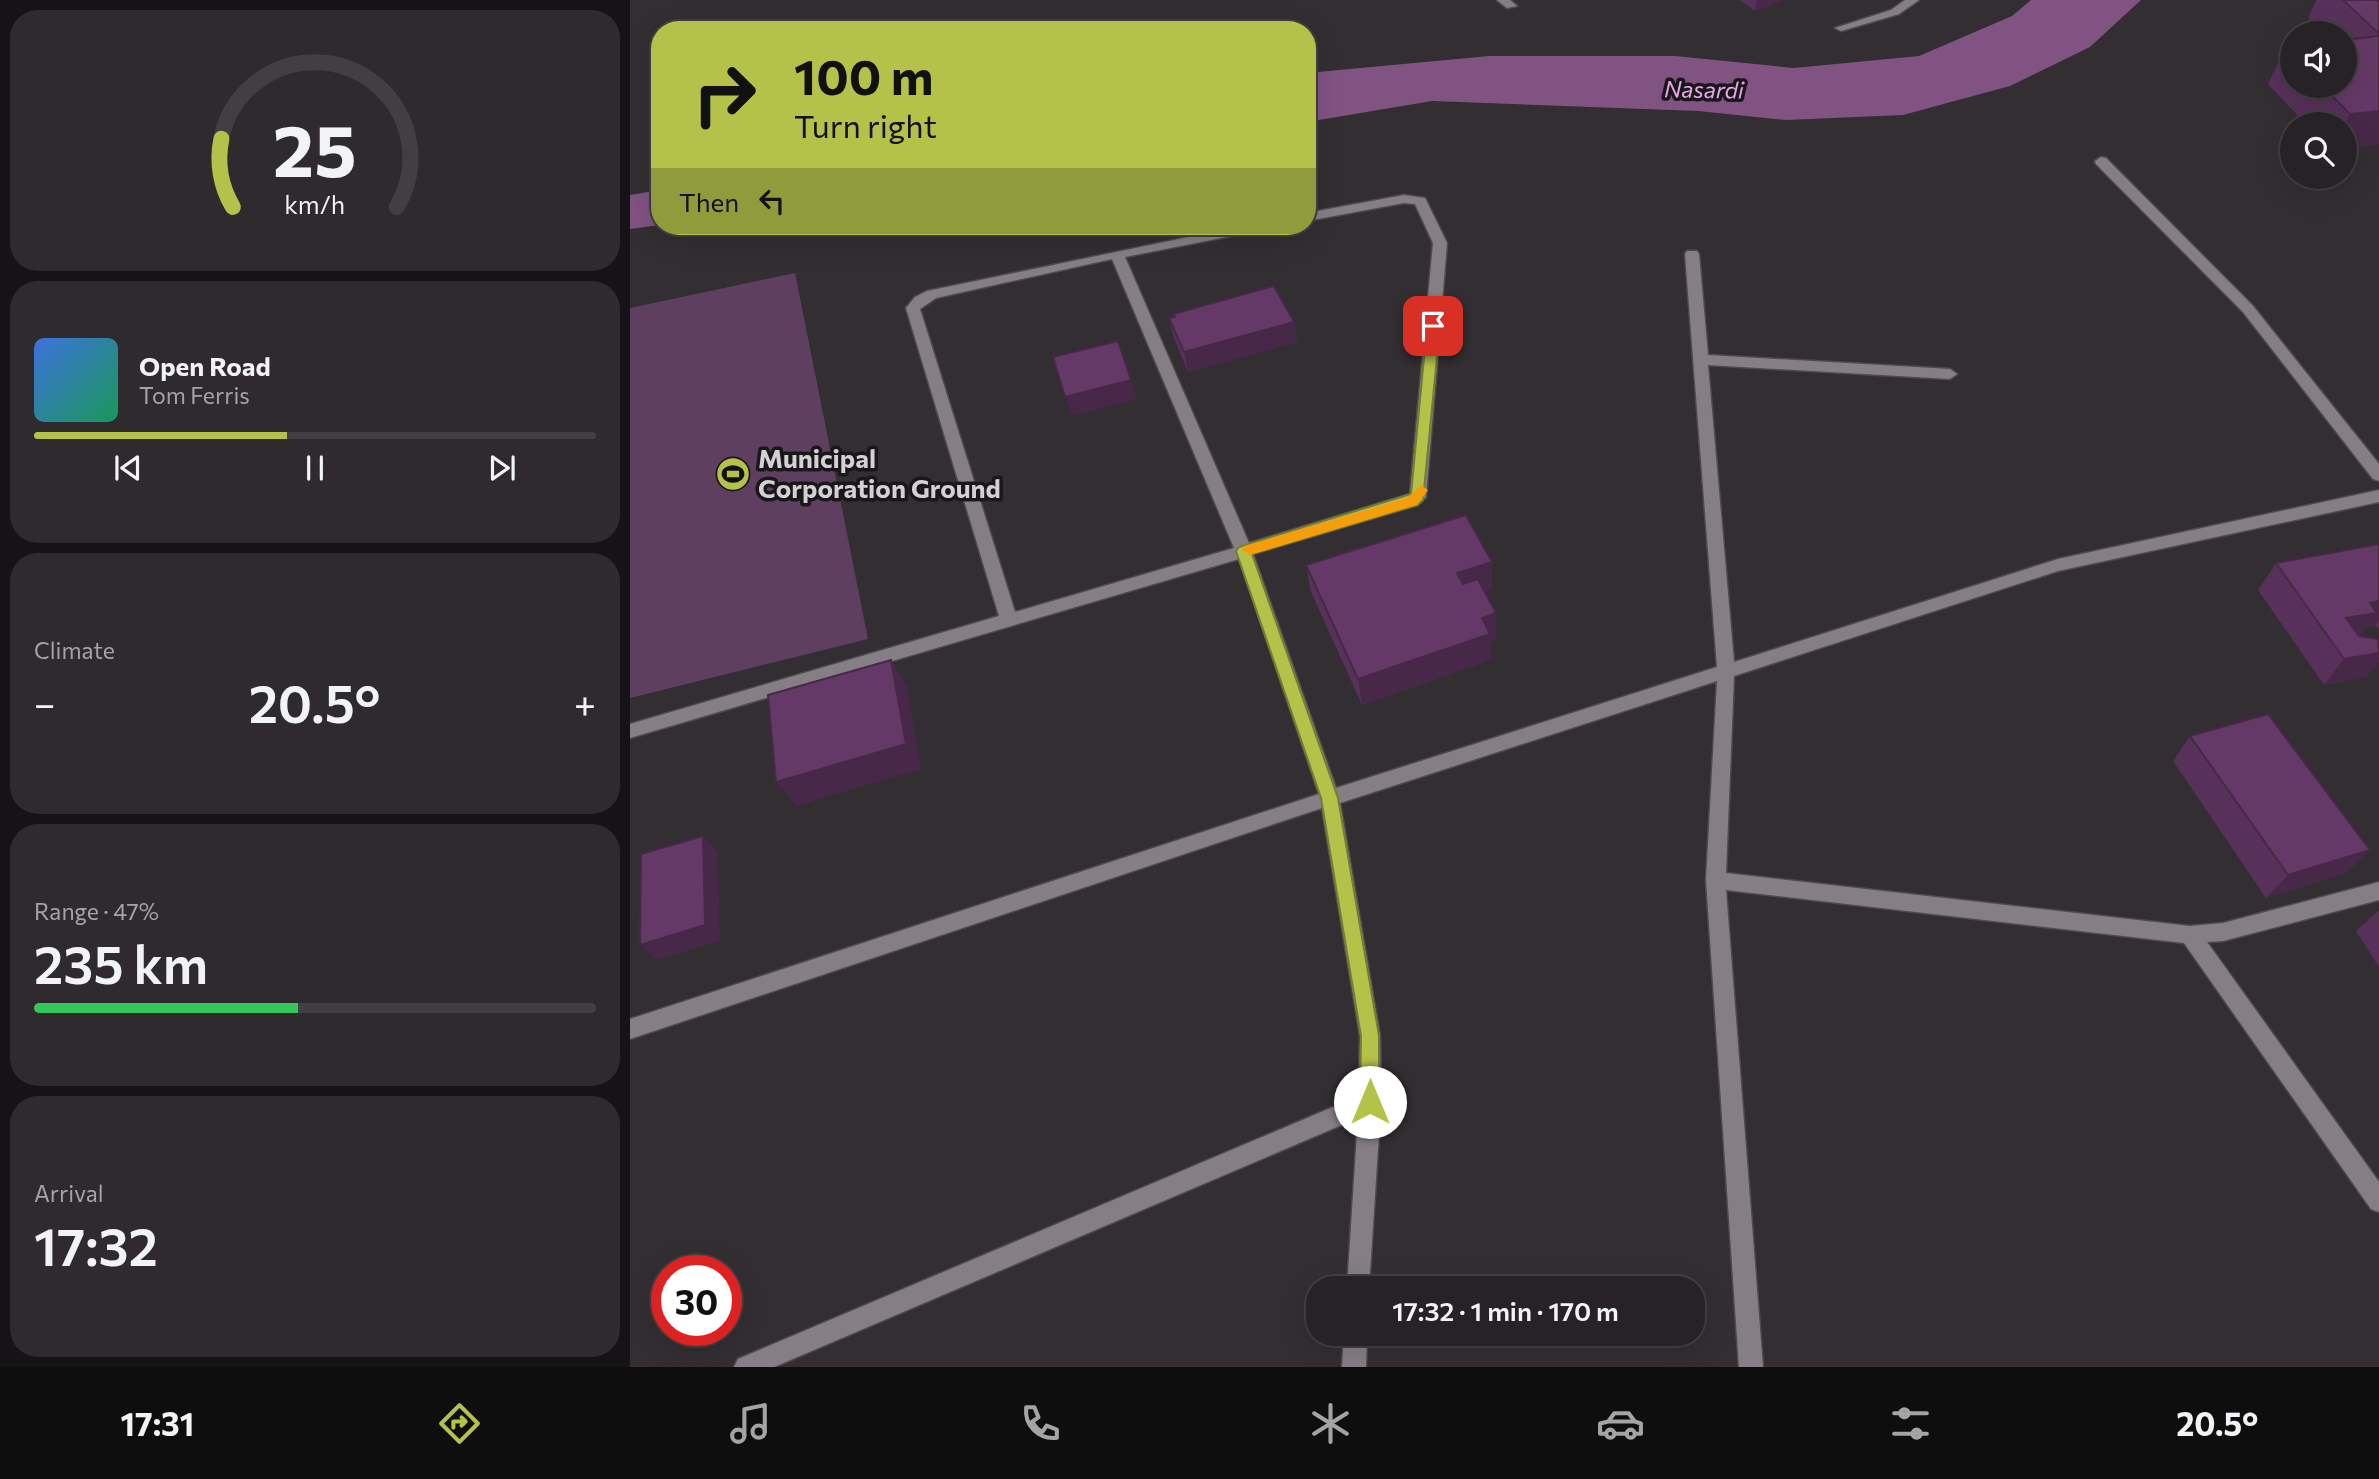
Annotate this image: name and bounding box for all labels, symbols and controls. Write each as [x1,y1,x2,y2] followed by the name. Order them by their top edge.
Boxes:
[2280,21,2357,189] map controls
[2280,21,2357,98] button: sound
[794,45,933,105] text: 100 m
[679,49,770,140] icon: right
[1664,74,1745,104] water label: Nasardi
[273,103,357,192] text: 25
[794,105,937,145] text: Turn right
[2280,112,2357,189] button: search
[753,182,791,220] icon: left
[679,186,739,217] text: Then
[285,189,345,219] text: km/h
[1403,296,1463,356] pin
[1414,307,1452,345] icon: arrive
[139,350,271,381] text: Open Road
[139,381,250,409] text: Tom Ferris
[758,442,1001,503] place label: Municipal Corporation Ground
[109,449,147,487] icon: previous
[296,449,334,487] icon: pause
[483,449,521,487] icon: next
[714,455,752,493] sports icon: Municipal Corporation Ground
[34,636,115,664] text: Climate
[249,670,380,734] text: 20.5°
[34,679,56,726] text: −
[574,679,596,726] text: +
[34,897,159,925] text: Range · 47%
[34,931,208,995] text: 235 km
[1333,1065,1407,1139] position arrow
[34,1179,104,1207] text: Arrival
[34,1213,158,1277] text: 17:32
[651,1255,742,1346] speed limit sign: 30
[1392,1295,1619,1326] text: 17:32 · 1 min · 170 m
[435,1399,484,1448] icon: directions
[726,1399,775,1448] icon: music
[1016,1399,1065,1448] icon: phone
[1306,1399,1355,1448] icon: climate
[1596,1399,1645,1448] icon: car
[1886,1399,1935,1448] icon: filters
[121,1403,194,1443] text: 17:31
[2176,1403,2258,1443] text: 20.5°

